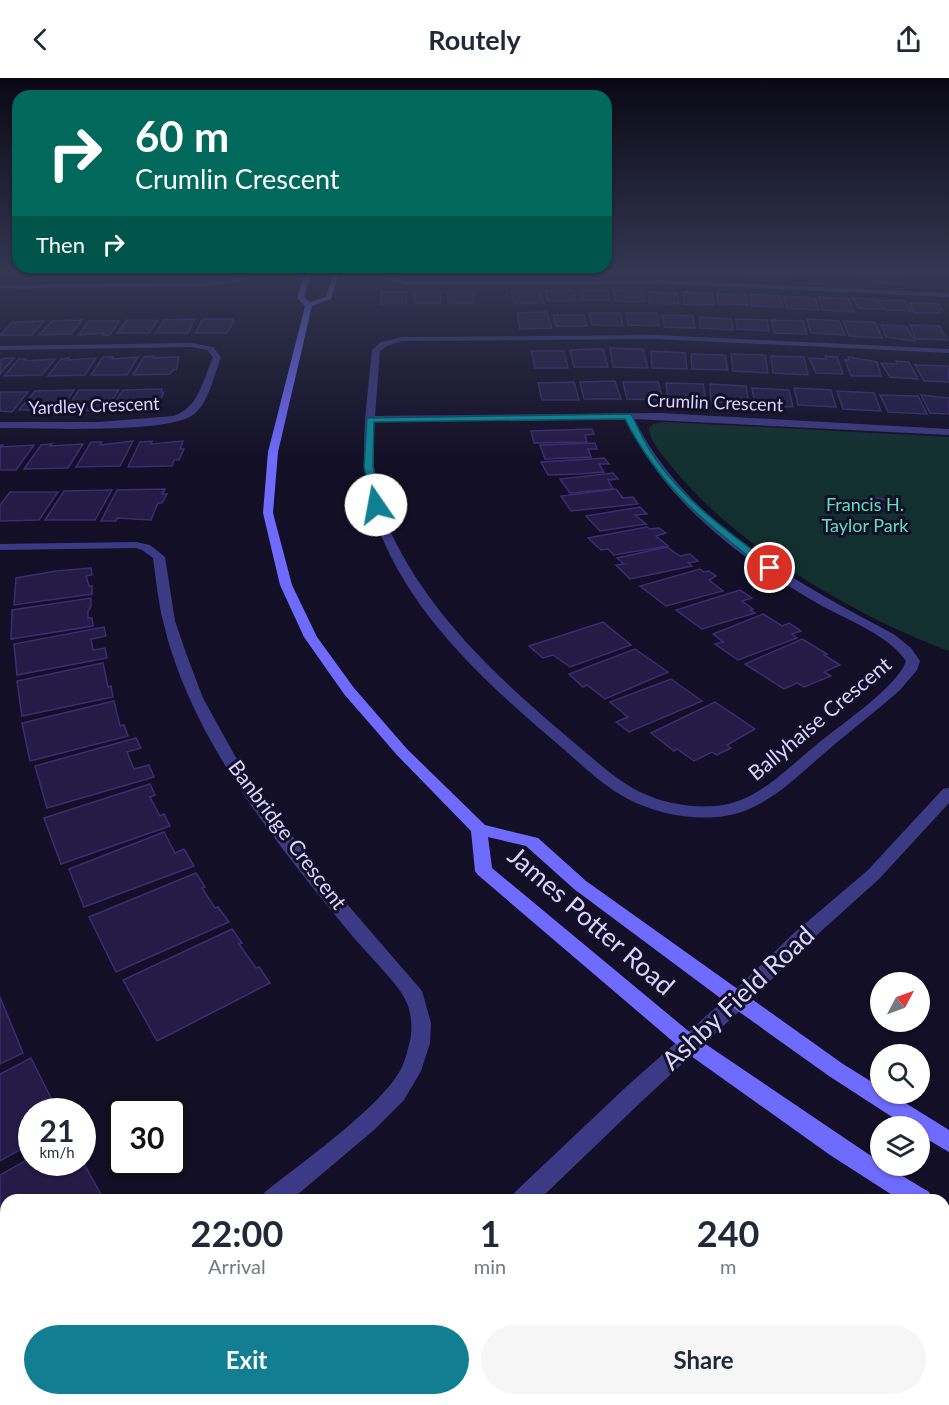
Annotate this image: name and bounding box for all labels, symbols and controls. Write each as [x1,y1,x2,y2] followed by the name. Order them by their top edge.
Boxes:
[24,23,57,56] icon: back
[428,23,521,56] text: Routely
[892,23,925,56] icon: share
[135,111,229,161] text: 60 m
[36,114,114,192] icon: right
[135,162,340,195] text: Crumlin Crescent
[97,228,130,261] icon: right
[36,231,85,258] text: Then
[647,389,784,415] street label: Crumlin Crescent
[28,392,160,418] street label: Yardley Crescent
[344,473,408,537] position arrow
[822,493,909,536] park label: Francis H. Taylor Park
[744,542,795,593] pin
[753,551,786,584] icon: arrive
[743,651,896,785] street label: Ballyhaise Crescent
[224,755,353,914] street label: Banbridge Crescent
[502,839,682,1001] street label: James Potter Road
[654,919,820,1076] street label: Ashby Field Road
[870,972,930,1032] north arrow
[870,972,930,1176] map controls
[870,1044,930,1104] button: search
[108,1098,186,1176] speed limit sign: 30
[40,1112,74,1148] text: 21
[870,1116,930,1176] button: layers
[39,1143,75,1161] text: km/h
[191,1211,283,1255] text: 22:00
[480,1211,501,1255] text: 1
[697,1211,759,1255] text: 240
[208,1254,266,1278] text: Arrival
[474,1254,506,1278] text: min
[720,1254,736,1278] text: m
[24,1325,469,1394] button: Exit
[481,1325,926,1394] button: Share

